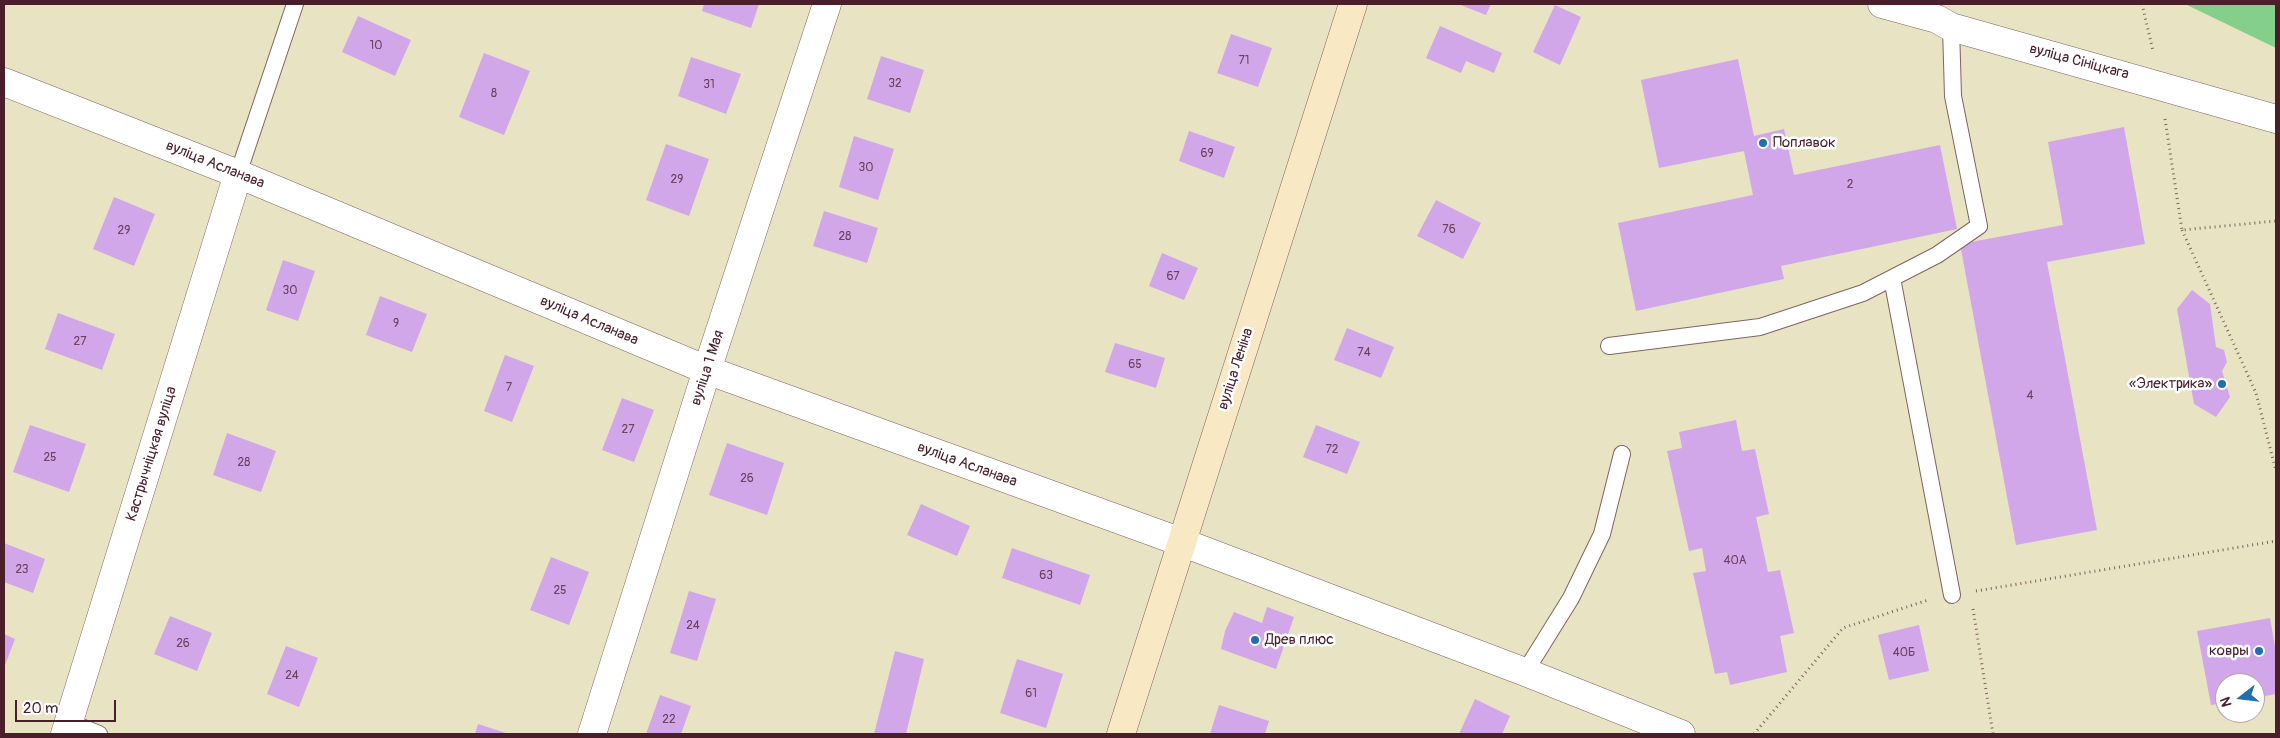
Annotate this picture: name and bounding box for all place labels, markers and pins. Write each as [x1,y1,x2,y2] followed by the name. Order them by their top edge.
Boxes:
[1773,134,1836,152] place label: Поплавок
[1757,137,1769,149] marker: Поплавок
[2129,375,2212,393] place label: «Электрика»
[2216,378,2228,390] marker: «Электрика»
[1265,631,1334,649] place label: Древ плюс
[1249,634,1261,646] marker: Древ плюс
[2209,642,2249,660] place label: ковры
[2253,645,2265,657] marker: ковры

